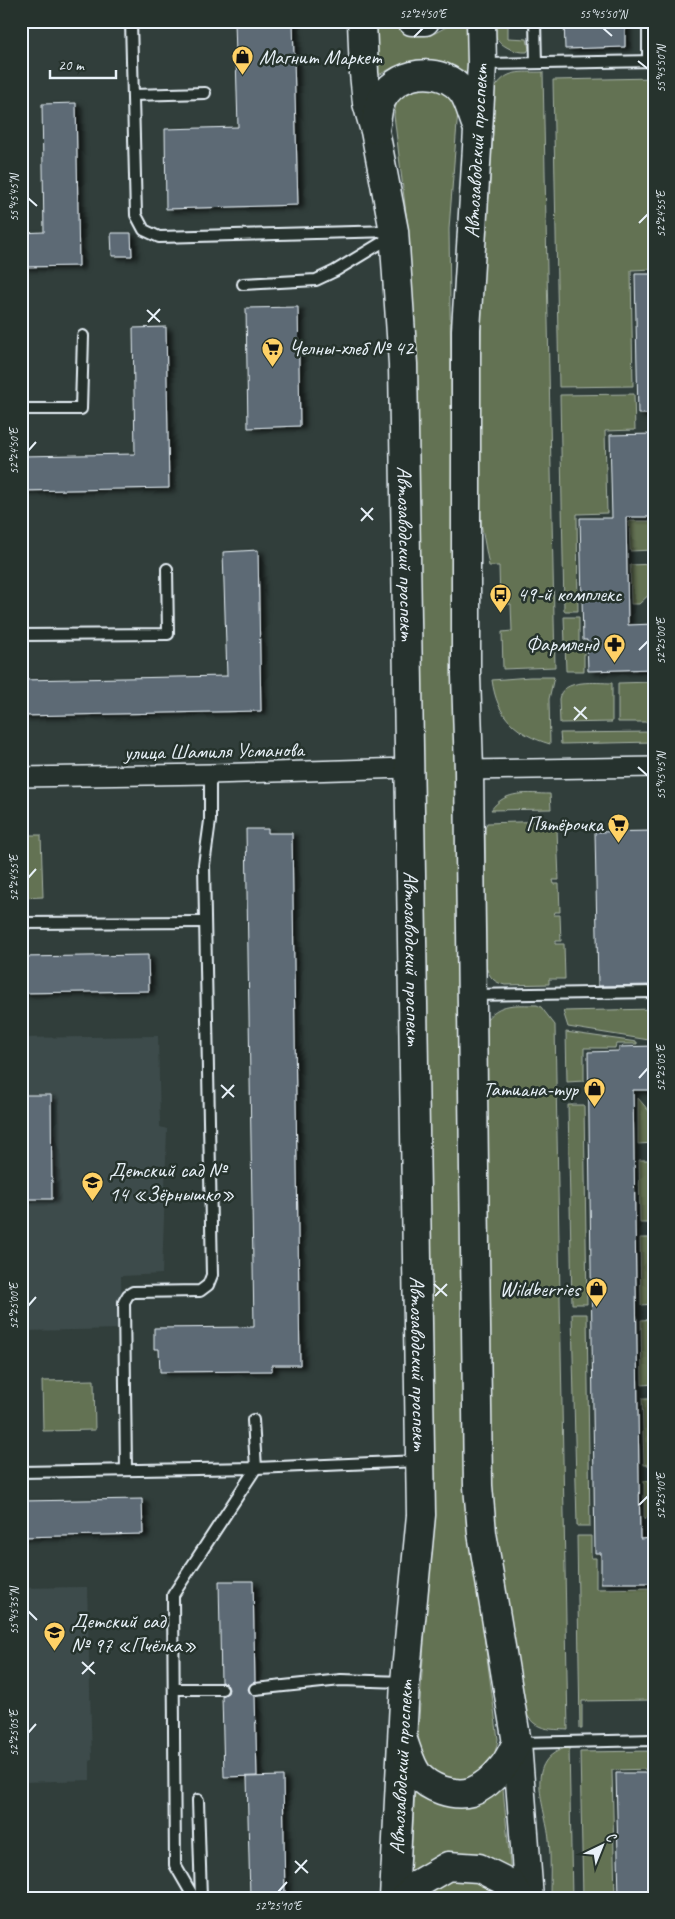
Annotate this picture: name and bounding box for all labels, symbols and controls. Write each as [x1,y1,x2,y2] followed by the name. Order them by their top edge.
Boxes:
[400,6,448,22] text: 52°24'50"E
[579,6,628,22] text: 55°45'50"N
[259,44,383,70] place label: Магнит Маркет
[653,44,669,93] text: 55°45'50"N
[231,45,255,76] shop icon: Магнит Маркет
[50,48,116,80] scale bar
[58,56,85,75] text: 20 m
[458,62,494,239] street label: Автозаводский проспект
[6,173,22,222] text: 55°45'45"N
[653,189,669,237] text: 52°24'55"E
[289,335,415,361] place label: Челны-хлеб № 42
[261,336,285,367] supermarket icon: Челны-хлеб № 42
[6,426,22,474] text: 52°24'50"E
[392,466,420,642] street label: Автозаводский проспект
[517,581,623,607] place label: 49-й комплекс
[489,582,513,613] bus stop icon: 49-й комплекс
[653,616,669,664] text: 52°25'00"E
[526,631,600,657] place label: Фармленд
[602,632,626,663] pharmacy icon: Фармленд
[122,736,306,766] street label: улица Шамиля Усманова
[653,751,669,800] text: 55°45'45"N
[526,811,605,837] place label: Пятёрочка
[607,812,631,843] supermarket icon: Пятёрочка
[6,853,22,901] text: 52°24'55"E
[398,871,427,1047] street label: Автозаводский проспект
[653,1043,669,1091] text: 52°25'05"E
[483,1076,579,1102] place label: Татиана-тур
[582,1077,606,1108] shop icon: Татиана-тур
[109,1157,235,1207] place label: Детский сад № 14 «Зёрнышко»
[81,1170,105,1201] school or university icon: Детский сад № 14 «Зёрнышко»
[404,1276,433,1452] street label: Автозаводский проспект
[500,1276,582,1302] place label: Wildberries
[584,1277,608,1308] shop icon: Wildberries
[6,1281,22,1329] text: 52°25'00"E
[653,1471,669,1519] text: 52°25'10"E
[6,1586,22,1635] text: 55°45'35"N
[71,1608,197,1658] place label: Детский сад № 97 «Пчёлка»
[43,1621,67,1652] school or university icon: Детский сад № 97 «Пчёлка»
[383,1678,419,1855] street label: Автозаводский проспект
[6,1708,22,1756] text: 52°25'05"E
[578,1822,628,1872] north arrow
[602,1828,620,1847] text: С
[255,1898,303,1914] text: 52°25'10"E

